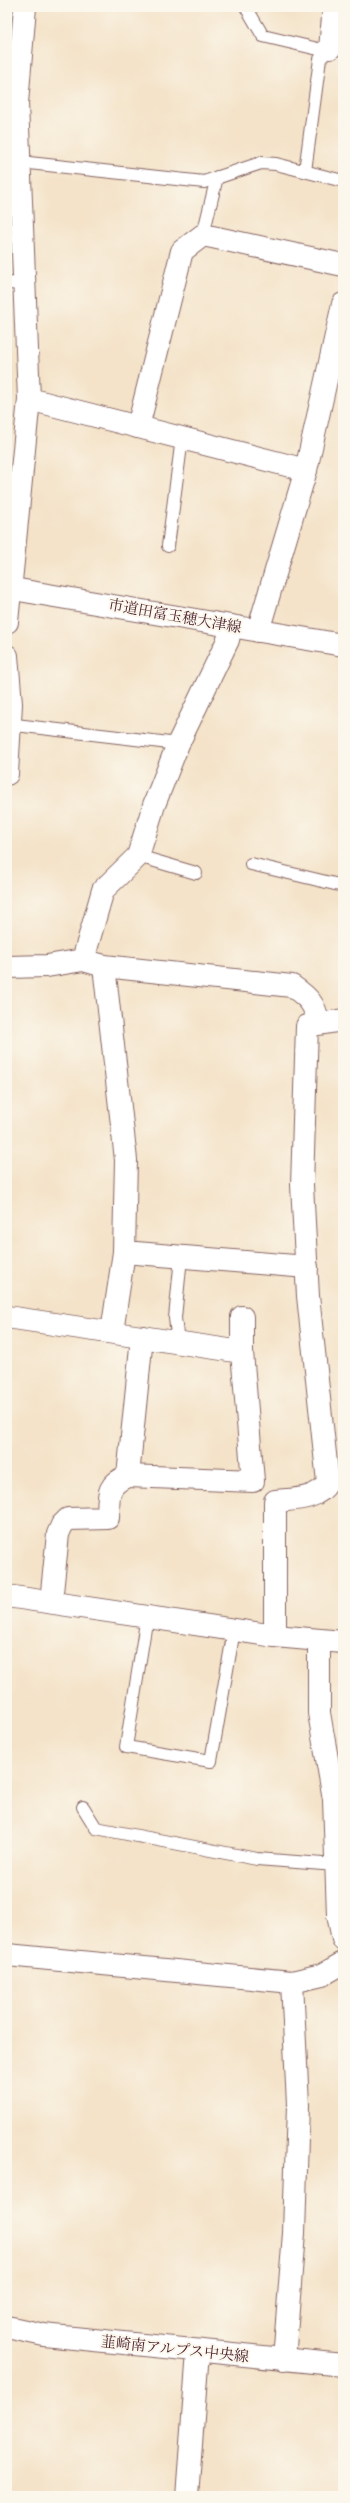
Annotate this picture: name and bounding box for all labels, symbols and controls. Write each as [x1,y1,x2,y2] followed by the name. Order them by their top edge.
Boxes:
[107,595,243,637] street label: 市道田富玉穂大津線
[100,2332,250,2366] street label: 韮崎南アルプス中央線

